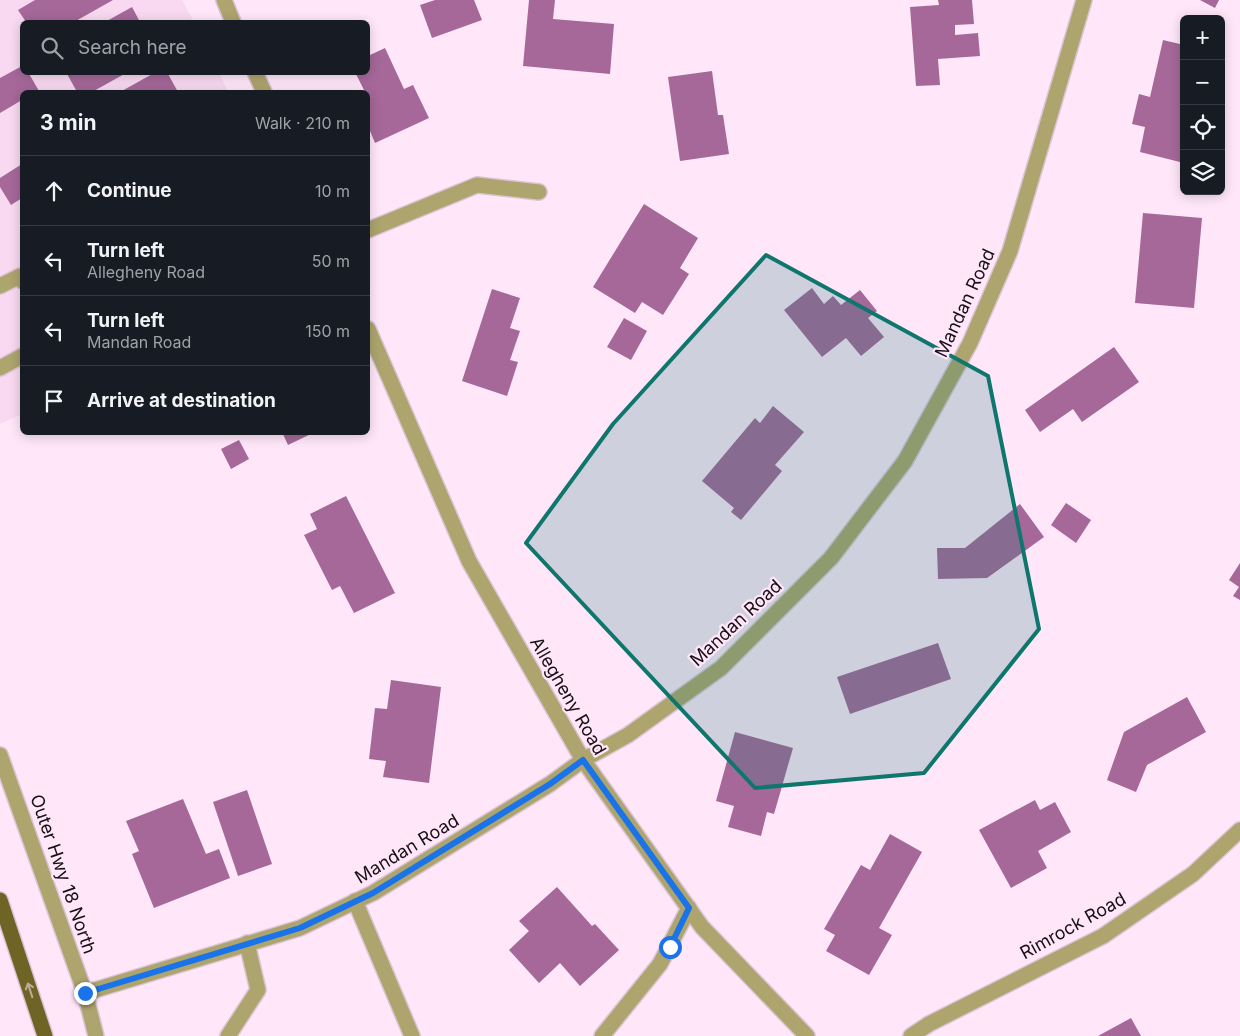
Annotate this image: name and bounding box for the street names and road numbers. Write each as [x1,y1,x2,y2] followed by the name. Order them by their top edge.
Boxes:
[930,245,999,360] street label: Mandan Road
[686,575,786,670] street label: Mandan Road
[526,633,611,758] street label: Allegheny Road
[26,791,101,956] street label: Outer Hwy 18 North
[351,809,462,888] street label: Mandan Road
[1016,888,1129,963] street label: Rimrock Road

